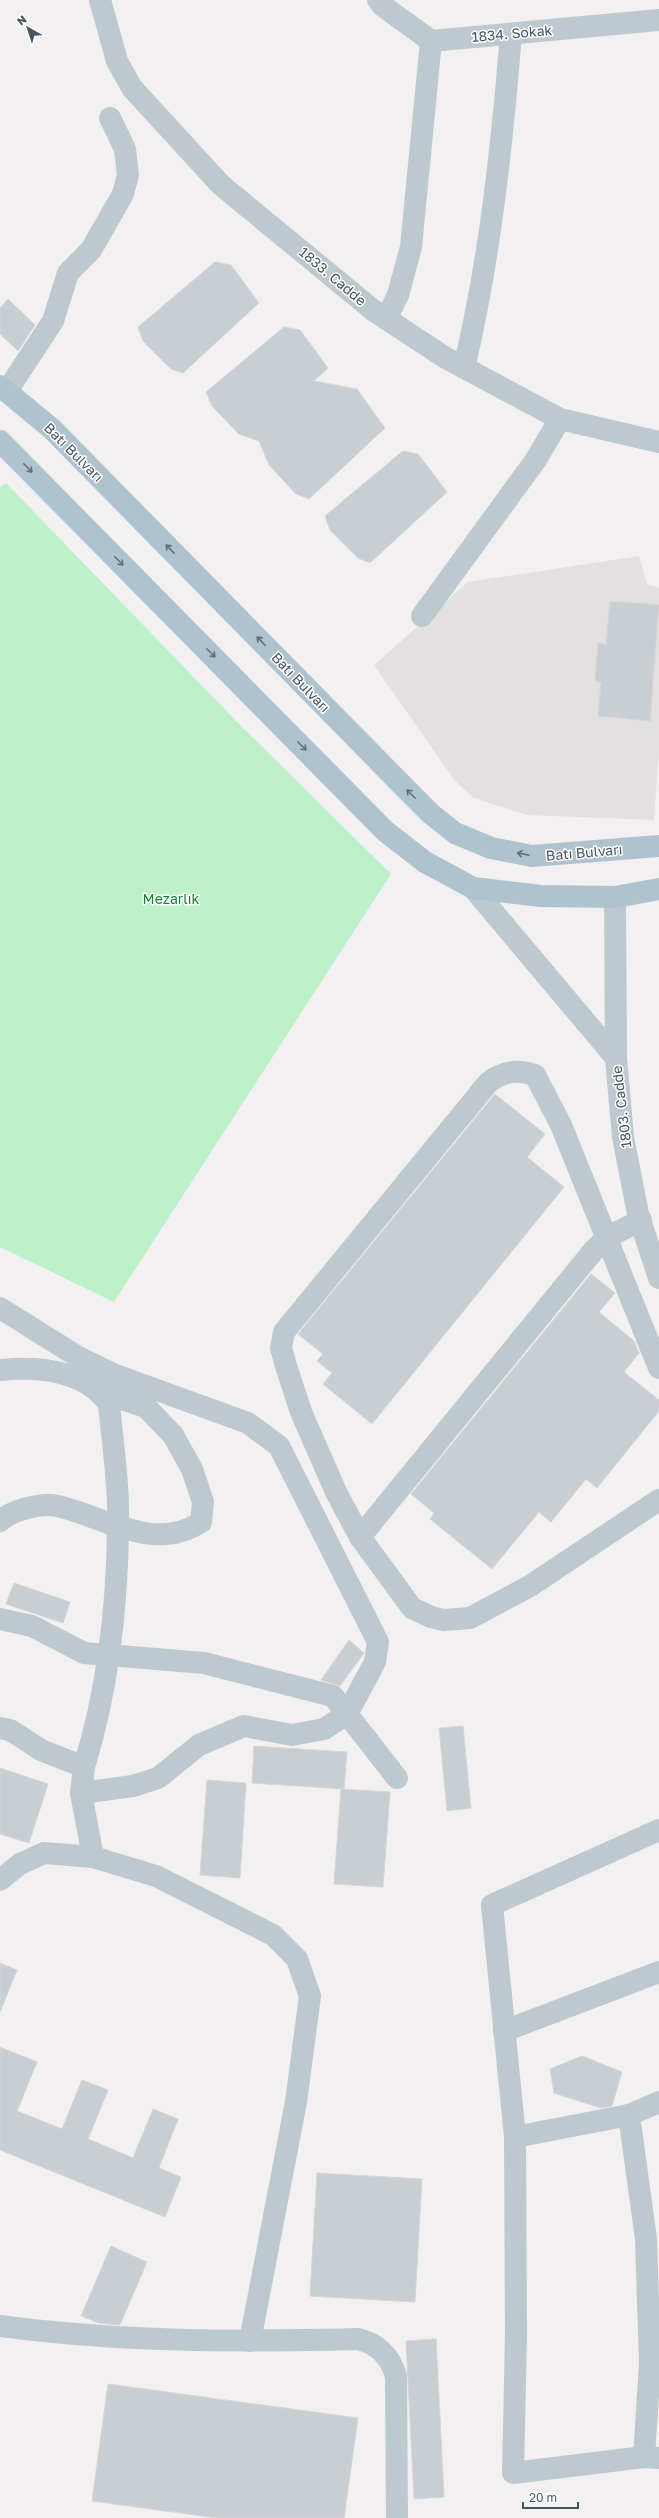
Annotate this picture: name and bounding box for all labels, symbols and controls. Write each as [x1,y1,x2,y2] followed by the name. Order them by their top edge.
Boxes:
[8,8,48,48] north arrow
[14,12,29,28] text: N
[471,21,553,45] street label: 1834. Sokak
[296,243,370,309] street label: 1833. Cadde
[41,419,107,485] street label: Batı Bulvarı
[23,463,33,473] one-way arrow
[165,544,175,554] one-way arrow
[115,556,124,566] one-way arrow
[256,636,266,646] one-way arrow
[206,648,215,658] one-way arrow
[268,649,334,715] street label: Batı Bulvarı
[297,741,307,751] one-way arrow
[406,789,416,799] one-way arrow
[545,840,623,864] street label: Batı Bulvarı
[516,850,529,858] one-way arrow
[143,890,199,907] park label: Mezarlık
[608,1065,634,1149] street label: 1803. Cadde
[523,2484,578,2510] scale bar
[529,2490,557,2505] text: 20 m

